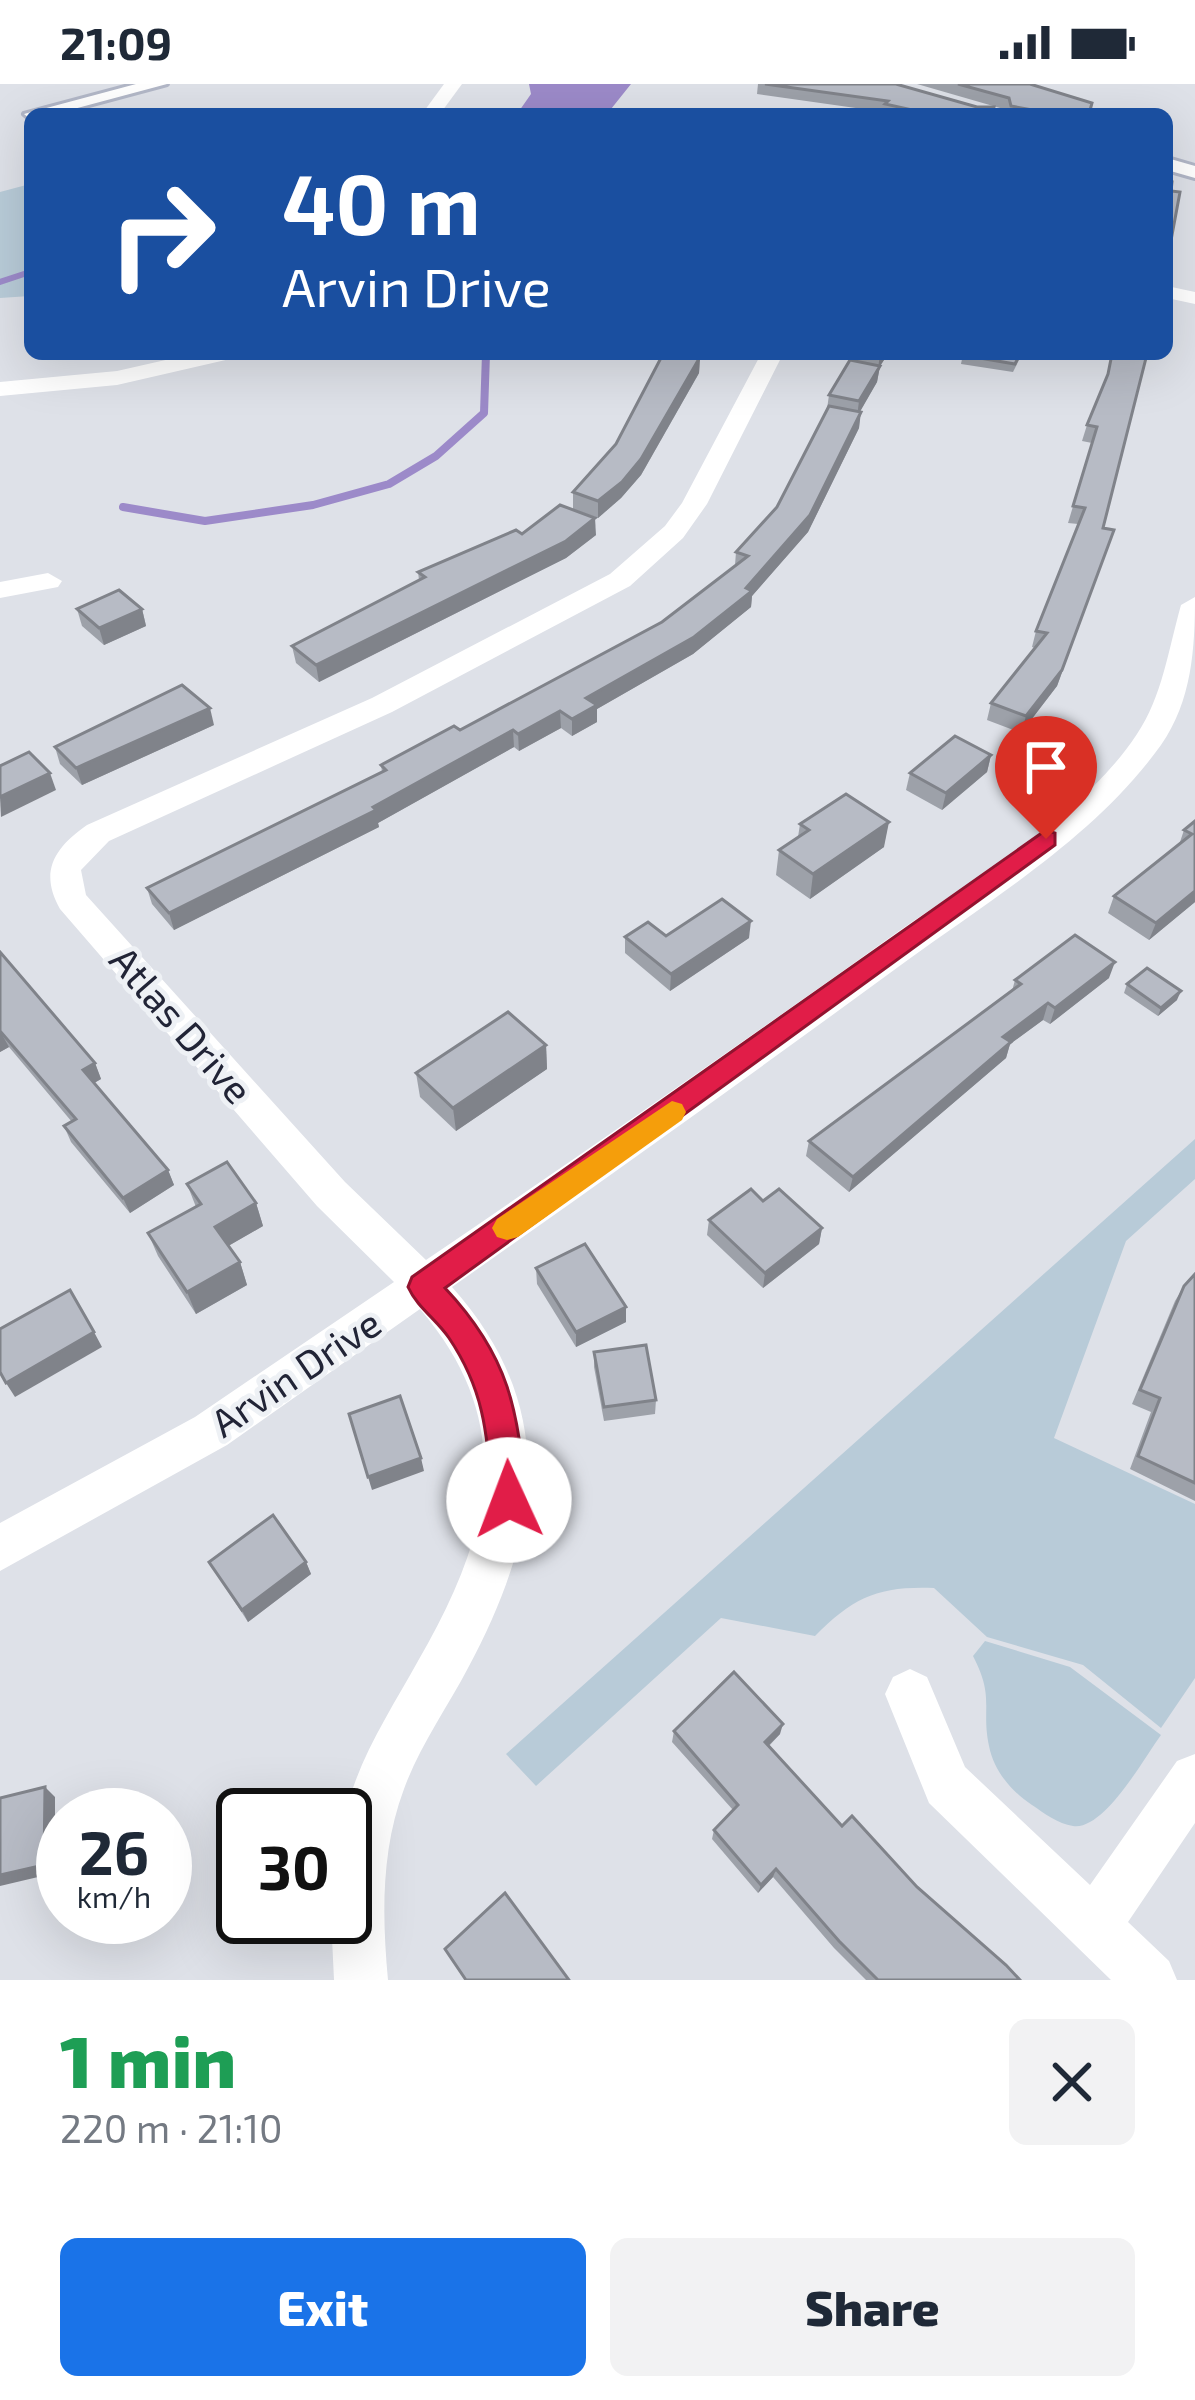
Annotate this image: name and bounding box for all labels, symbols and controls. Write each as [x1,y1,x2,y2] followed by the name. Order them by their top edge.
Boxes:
[60,15,172,69] text: 21:09
[282,151,481,252] text: 40 m
[84,156,240,312] icon: right
[282,253,551,318] text: Arvin Drive
[995,716,1097,839] pin
[1013,734,1079,800] icon: arrive
[101,936,263,1112] street label: Atlas Drive
[202,1298,389,1446] street label: Arvin Drive
[446,1437,572,1563] position arrow
[216,1788,372,1944] speed limit sign: 30
[79,1815,149,1887] text: 26
[77,1878,151,1914] text: km/h
[60,2016,236,2102] text: 1 min
[1009,2019,1135,2145] button: close
[60,2104,283,2151] text: 220 m · 21:10
[60,2238,586,2376] button: Exit
[610,2238,1135,2376] button: Share

